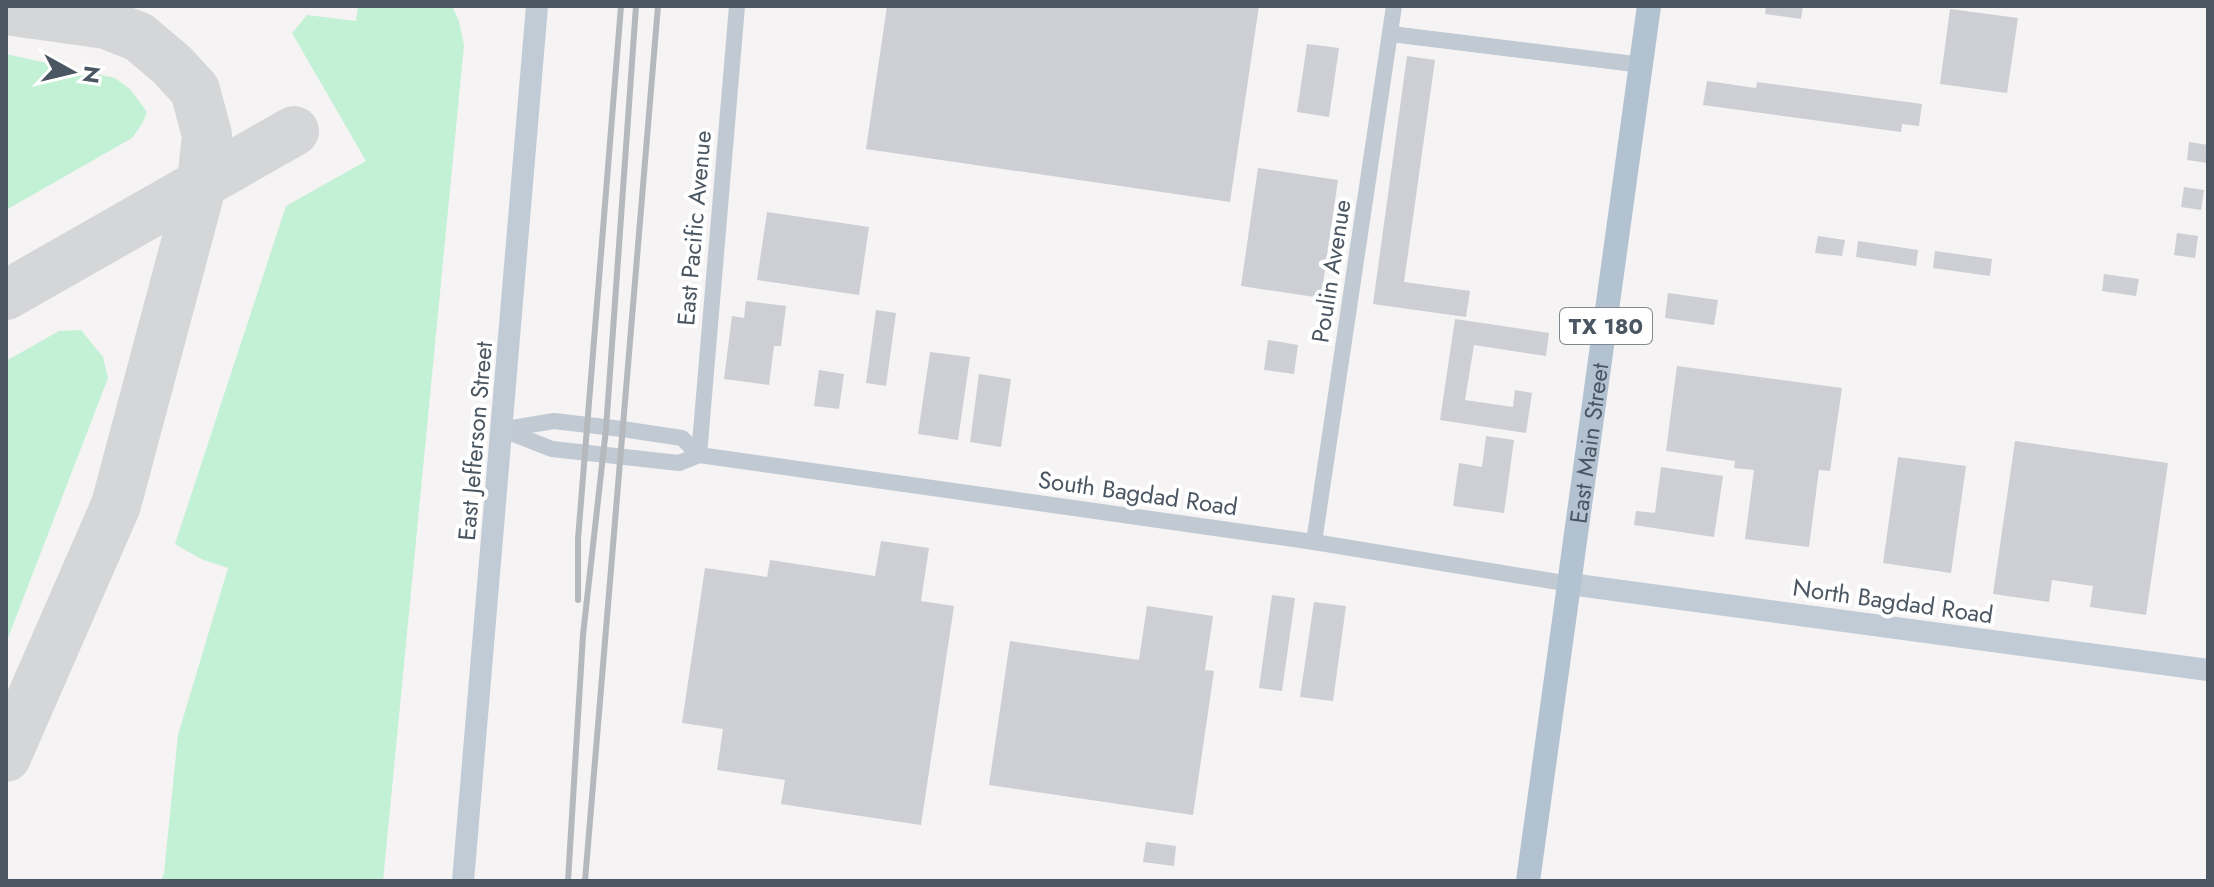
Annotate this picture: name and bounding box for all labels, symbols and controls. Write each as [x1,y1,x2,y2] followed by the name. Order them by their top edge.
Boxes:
[32,32,112,112] north arrow
[75,64,109,86] text: N
[668,129,720,327] street label: East Pacific Avenue
[1302,197,1360,345] street label: Poulin Avenue
[1560,308,1652,344] road number: TX 180
[449,340,501,542] street label: East Jefferson Street
[1560,360,1617,526] street label: East Main Street
[1036,462,1240,524] street label: South Bagdad Road
[1791,570,1995,632] street label: North Bagdad Road

